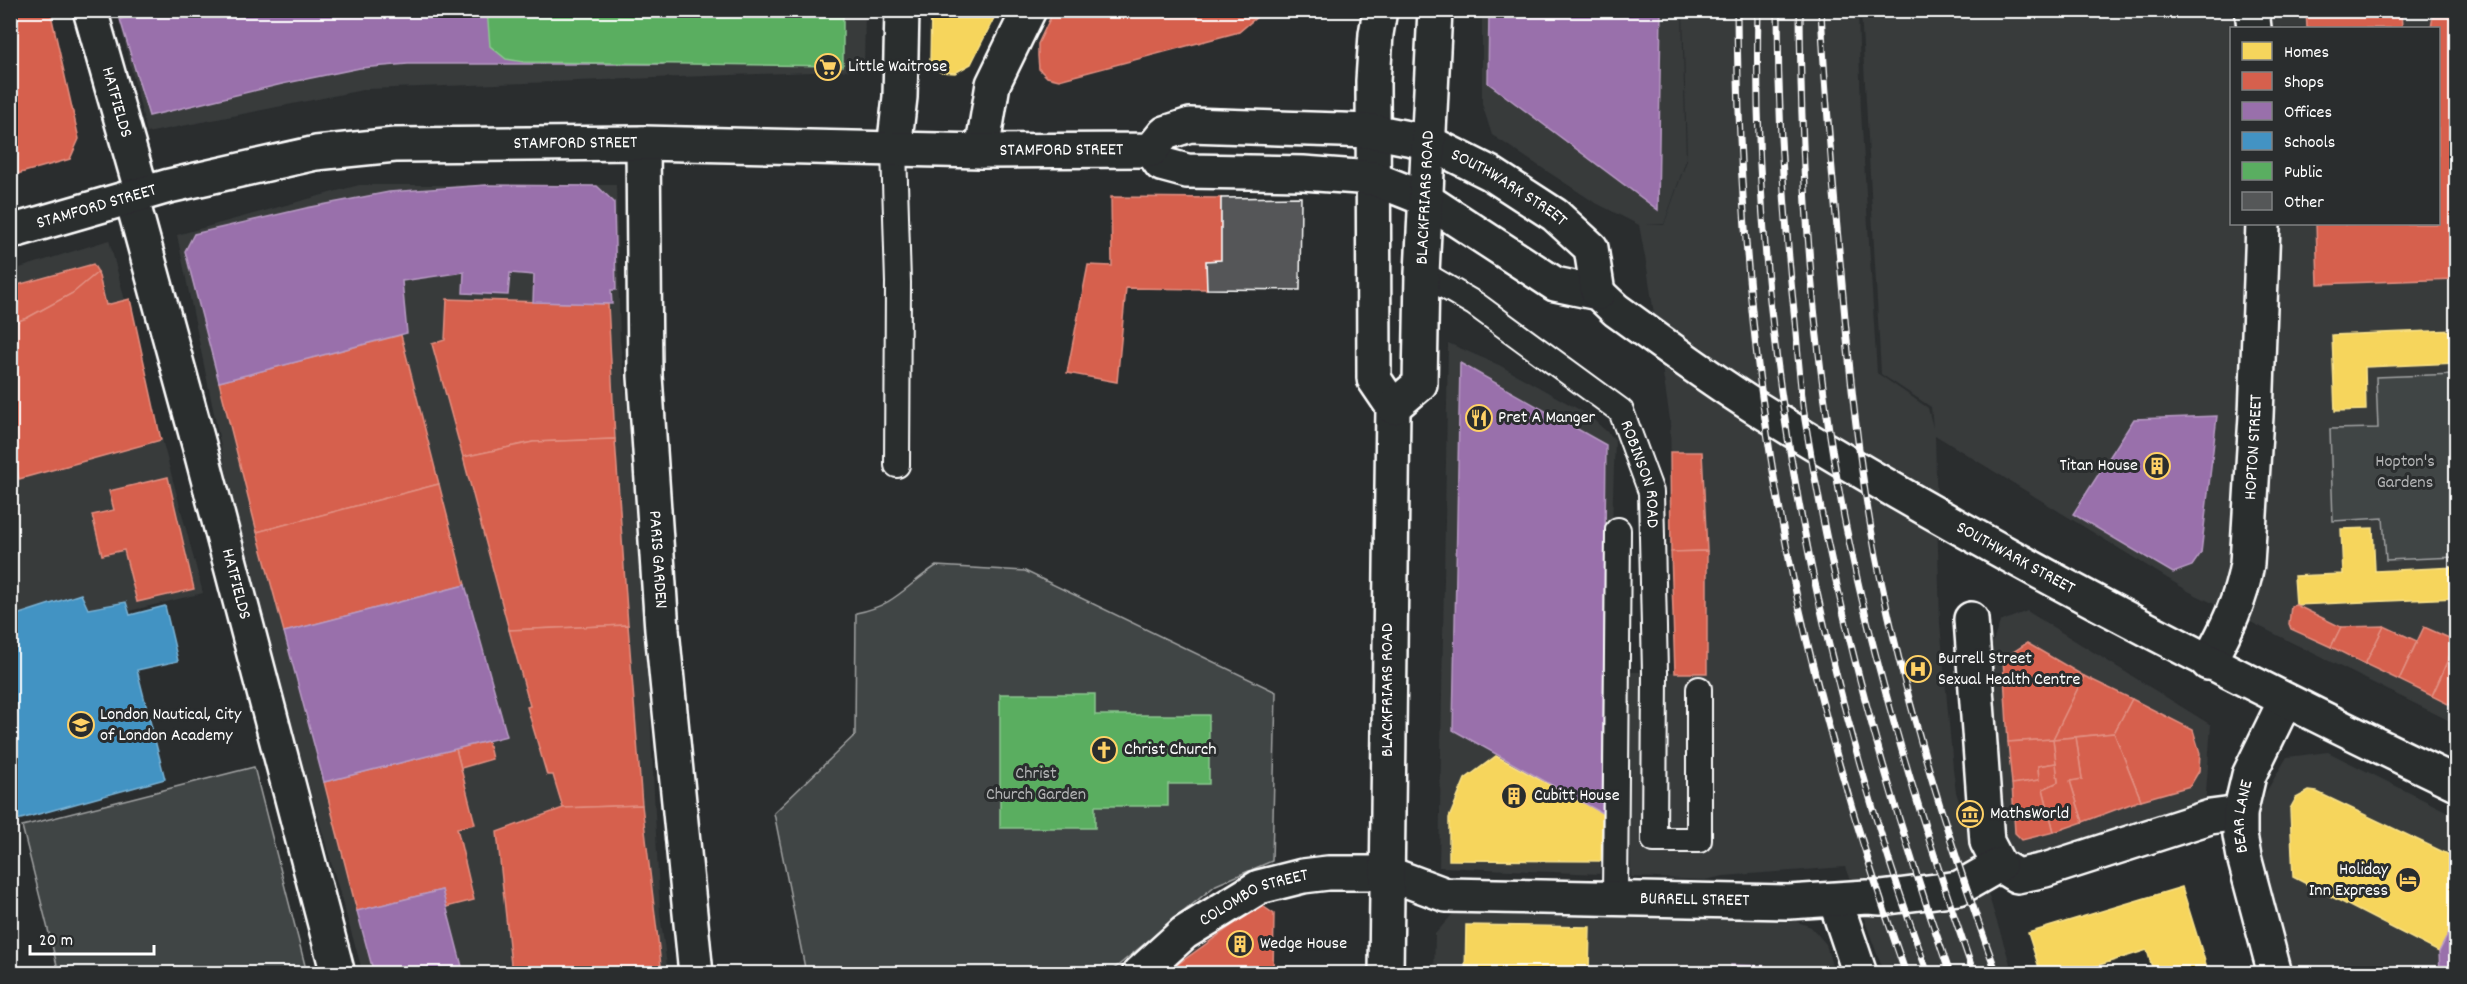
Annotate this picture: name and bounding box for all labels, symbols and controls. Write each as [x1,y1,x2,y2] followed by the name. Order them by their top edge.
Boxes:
[2230,27,2440,225] legend
[2284,41,2329,66] text: Homes
[813,52,843,82] supermarket icon: Little Waitrose
[848,55,947,80] place label: Little Waitrose
[94,64,138,141] street label: HATFIELDS
[2284,71,2324,96] text: Shops
[2284,101,2332,126] text: Offices
[1410,130,1442,265] street label: BLACKFRIARS ROAD
[513,131,637,157] street label: STAMFORD STREET
[2284,131,2335,156] text: Schools
[999,138,1123,163] street label: STAMFORD STREET
[1446,143,1573,233] street label: SOUTHWARK STREET
[2284,161,2323,186] text: Public
[34,178,159,236] street label: STAMFORD STREET
[2284,191,2324,216] text: Other
[2238,394,2269,501] street label: HOPTON STREET
[1464,403,1494,433] restaurant icon: Pret A Manger
[1498,406,1596,431] place label: Pret A Manger
[1613,417,1664,528] street label: ROBINSON ROAD
[2375,450,2435,496] park label: Hopton's Gardens
[2142,451,2172,481] building icon: Titan House
[2060,454,2138,479] place label: Titan House
[642,510,673,610] street label: PARIS GARDEN
[1951,516,2079,601] street label: SOUTHWARK STREET
[214,546,257,622] street label: HATFIELDS
[1376,623,1401,757] street label: BLACKFRIARS ROAD
[1938,647,2080,693] place label: Burrell Street Sexual Health Centre
[1903,654,1933,684] hospital icon: Burrell Street Sexual Health Centre
[100,703,242,749] place label: London Nautical, City of London Academy
[66,710,96,740] school or university icon: London Nautical, City of London Academy
[1089,735,1119,765] church icon: Christ Church
[1124,738,1217,763] place label: Christ Church
[986,762,1086,808] park label: Christ Church Garden
[2228,778,2260,855] street label: BEAR LANE
[1499,781,1529,811] building icon: Cubitt House
[1534,784,1620,809] place label: Cubitt House
[1955,799,1985,829] museum icon: MathsWorld
[1990,802,2069,827] place label: MathsWorld
[2309,858,2389,904] place label: Holiday Inn Express
[1195,863,1309,933] street label: COLOMBO STREET
[2393,865,2423,895] hotel icon: Holiday Inn Express
[1640,886,1750,914] street label: BURRELL STREET
[30,918,154,956] scale bar
[39,929,73,954] text: 20 m
[1225,929,1255,959] building icon: Wedge House
[1260,932,1347,957] place label: Wedge House

